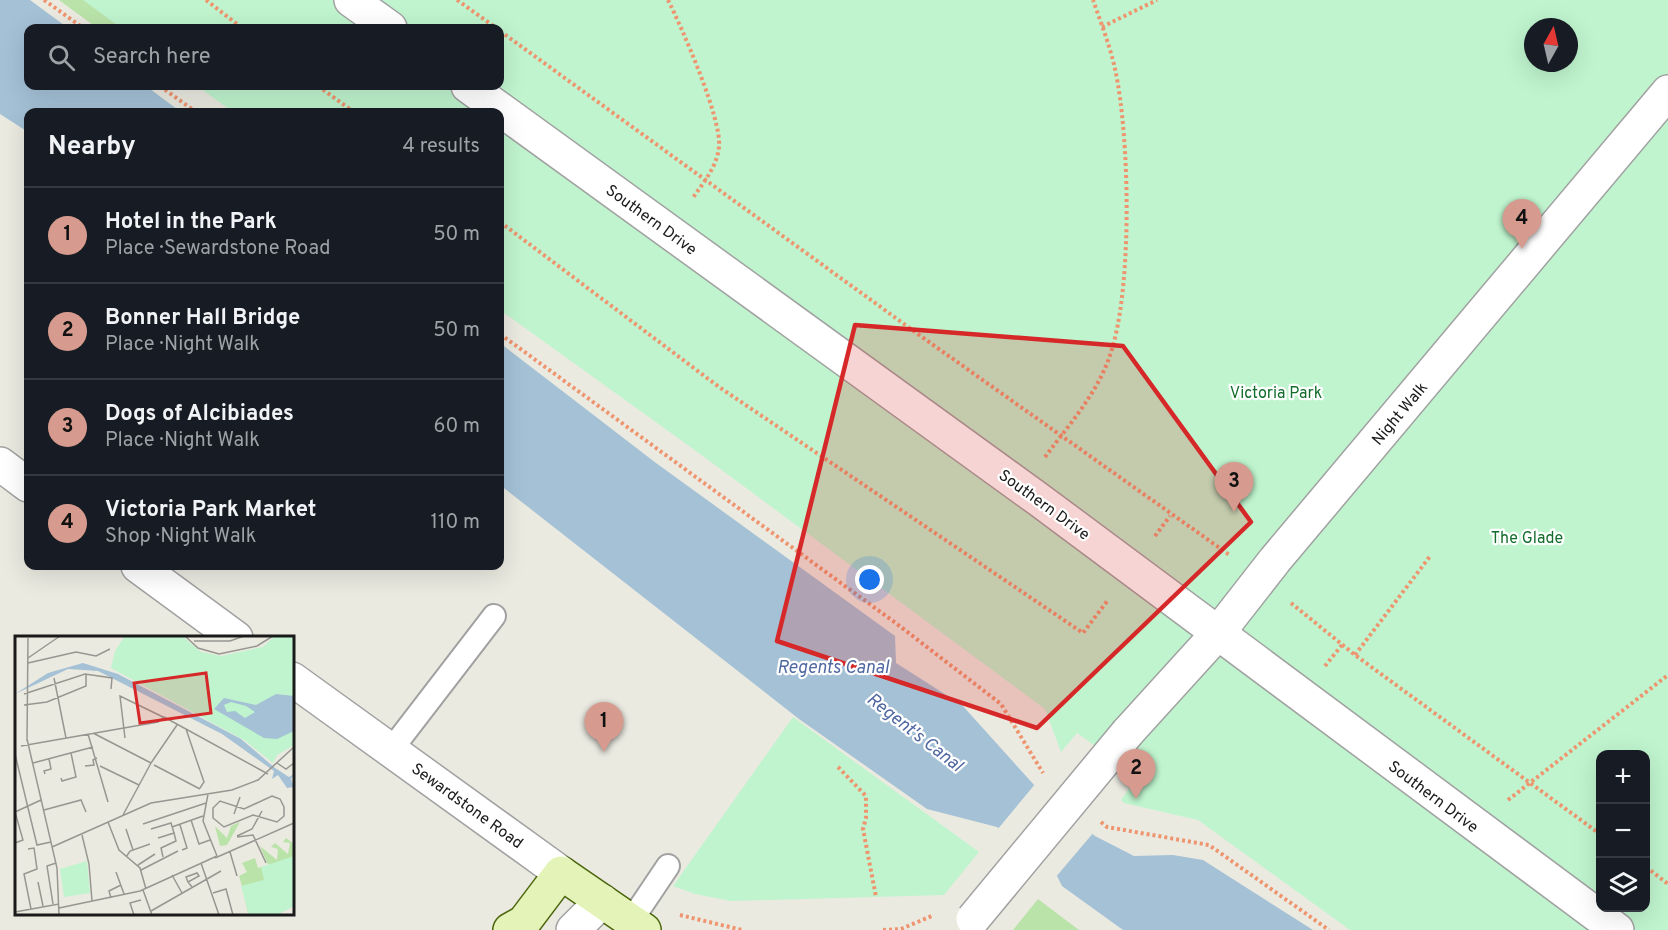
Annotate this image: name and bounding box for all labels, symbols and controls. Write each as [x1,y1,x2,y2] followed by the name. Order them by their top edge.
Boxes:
[1524,18,1578,72] north arrow
[24,24,504,90] search box
[45,41,78,74] icon: search
[93,44,211,71] text: Search here
[48,131,136,164] text: Nearby
[403,134,480,160] text: 4 results
[601,181,700,260] street label: Southern Drive
[1502,200,1541,249] pin: 4
[105,209,277,236] text: Hotel in the Park
[64,222,72,248] text: 1
[433,222,480,248] text: 50 m
[105,236,330,262] text: Place · Sewardstone Road
[105,305,300,332] text: Bonner Hall Bridge
[61,318,74,344] text: 2
[433,318,480,344] text: 50 m
[105,332,260,358] text: Place · Night Walk
[1368,378,1433,450] street label: Night Walk
[1230,384,1322,404] park label: Victoria Park
[105,401,294,428] text: Dogs of Alcibiades
[62,414,74,440] text: 3
[434,414,480,440] text: 60 m
[105,428,260,454] text: Place · Night Walk
[1214,462,1254,512] pin: 3
[994,466,1093,545] street label: Southern Drive
[105,497,316,524] text: Victoria Park Market
[61,510,74,536] text: 4
[431,510,480,536] text: 110 m
[105,524,256,550] text: Shop · Night Walk
[1491,529,1563,549] park label: The Glade
[855,565,884,594] your location
[15,636,294,915] inset map
[777,657,890,680] water label: Regents Canal
[861,688,968,779] water label: Regent's Canal
[584,702,624,752] pin: 1
[1116,750,1156,799] pin: 2
[1596,750,1650,912] map controls
[1596,750,1650,804] button: +
[1384,757,1482,838] street label: Southern Drive
[407,759,527,854] street label: Sewardstone Road
[1596,804,1650,858] button: −
[1596,858,1650,912] button: layers

